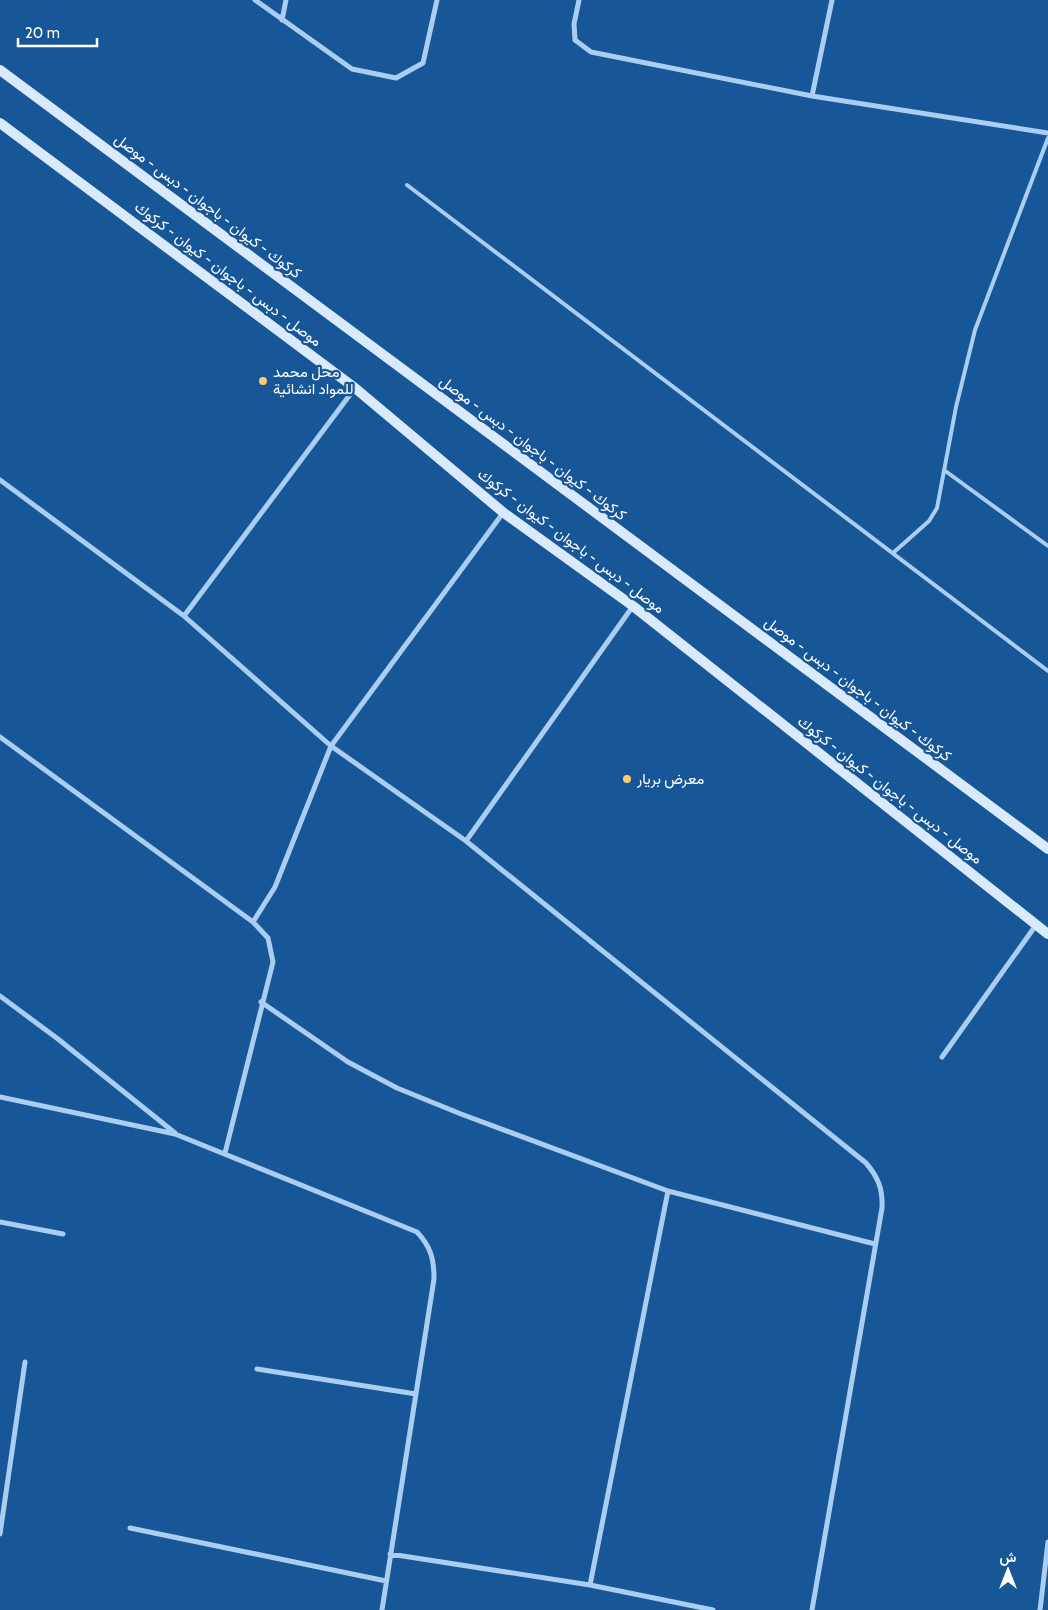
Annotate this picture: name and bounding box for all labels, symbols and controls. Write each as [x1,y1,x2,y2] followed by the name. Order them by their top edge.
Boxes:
[18,15,96,47] scale bar
[25,24,60,42] text: 20 m
[110,130,305,283] street label: كركوك - كيوان - باجوان - دبس - موصل
[130,198,325,351] street label: موصل - دبس - باجوان - كيوان - كركوك
[273,363,354,398] place label: محل محمد للمواد انشائية
[435,372,630,525] street label: كركوك - كيوان - باجوان - دبس - موصل
[257,375,269,387] marker: محل محمد للمواد انشائية
[473,465,668,618] street label: موصل - دبس - باجوان - كيوان - كركوك
[760,613,955,766] street label: كركوك - كيوان - باجوان - دبس - موصل
[793,712,986,868] street label: موصل - دبس - باجوان - كيوان - كركوك
[636,770,704,789] place label: معرض بريار
[621,773,633,785] marker: معرض بريار
[983,1545,1033,1595] north arrow
[1000,1548,1017,1566] text: ش

